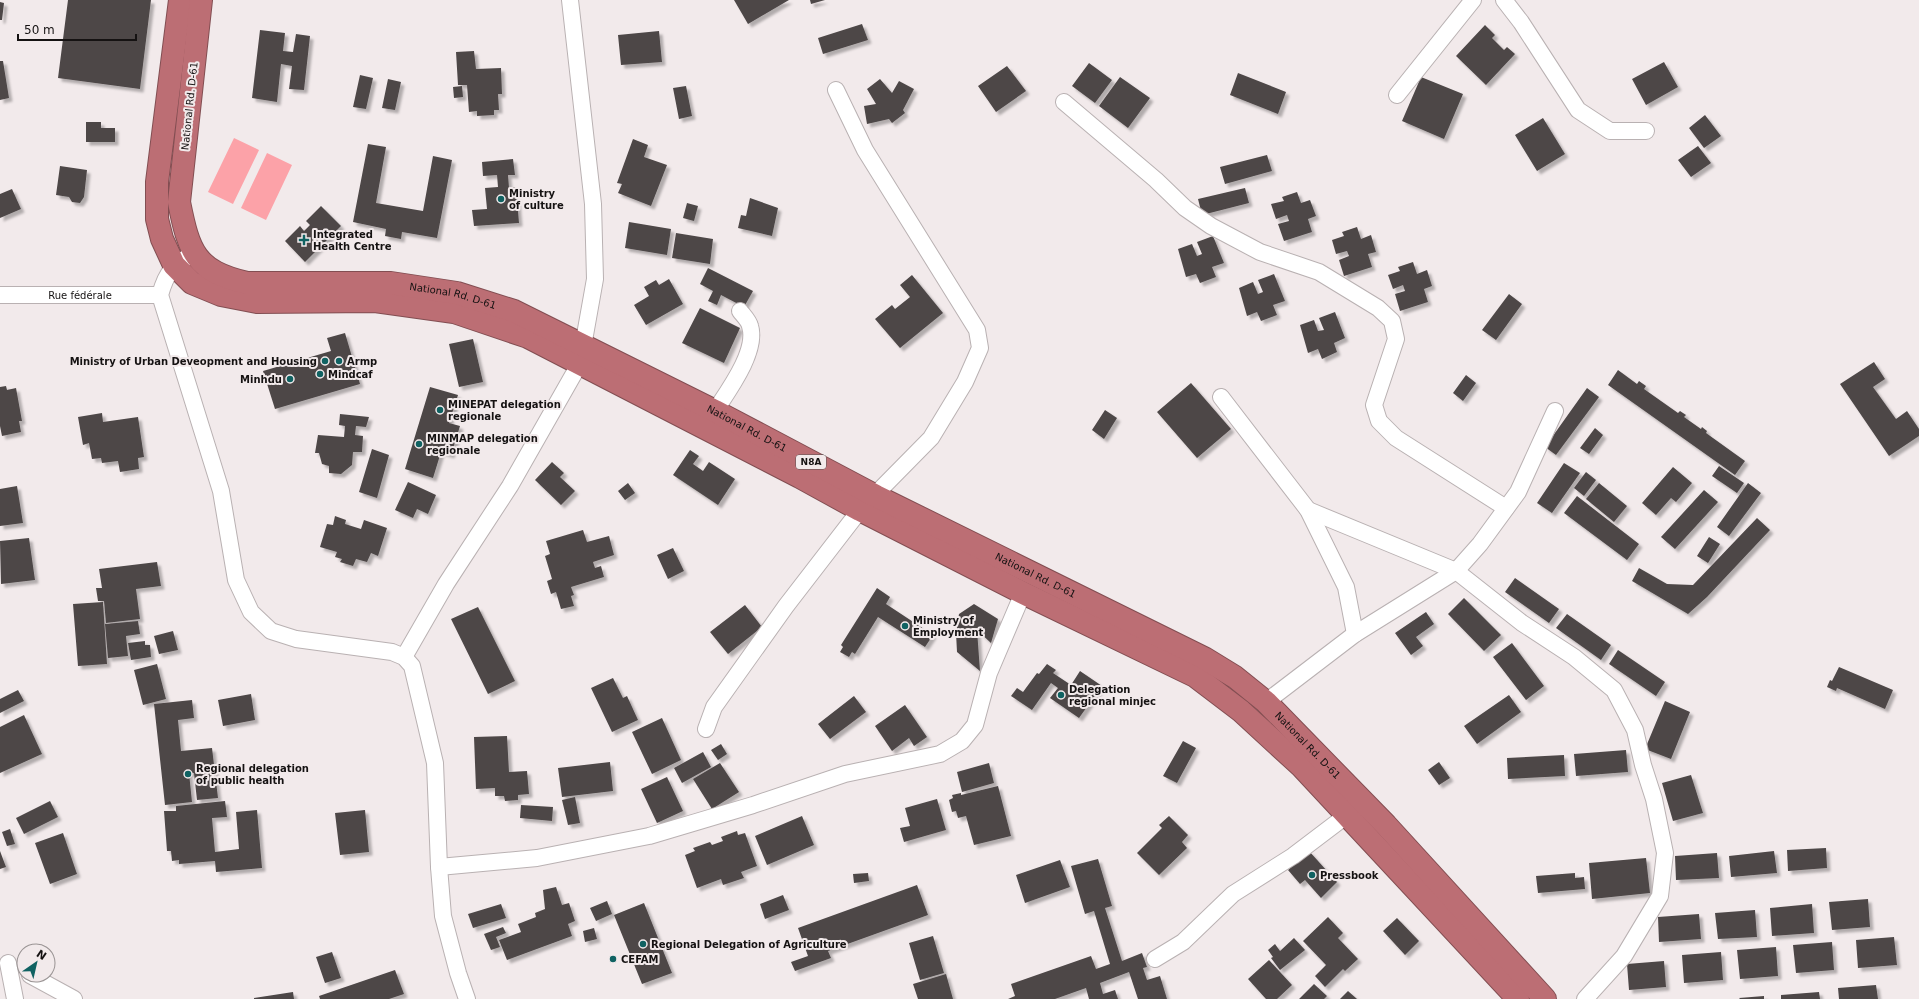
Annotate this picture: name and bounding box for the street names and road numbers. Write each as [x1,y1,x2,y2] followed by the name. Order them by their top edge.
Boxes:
[179,61,200,151] street label: National Rd. D-61
[409,281,497,311] street label: National Rd. D-61
[48,290,112,301] street label: Rue fédérale
[705,403,789,454] street label: National Rd. D-61
[796,455,826,469] road number: N8A
[993,551,1078,600] street label: National Rd. D-61
[1273,710,1343,781] street label: National Rd. D-61

